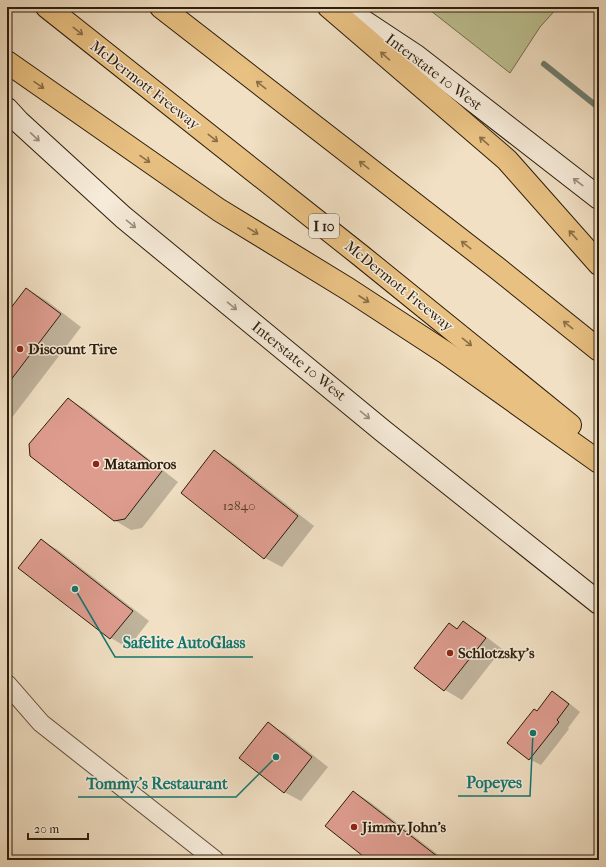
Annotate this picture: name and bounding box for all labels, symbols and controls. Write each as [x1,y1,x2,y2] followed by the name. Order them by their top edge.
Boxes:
[72,27,83,36] one-way arrow
[382,30,486,115] street label: Interstate 10 West
[87,37,204,134] street label: McDermott Freeway
[380,51,391,60] one-way arrow
[33,81,44,89] one-way arrow
[256,81,267,89] one-way arrow
[30,132,40,141] one-way arrow
[207,134,218,142] one-way arrow
[478,136,489,145] one-way arrow
[140,155,151,163] one-way arrow
[358,161,369,169] one-way arrow
[573,178,584,187] one-way arrow
[309,214,339,238] road number: I 10
[126,220,137,228] one-way arrow
[247,228,259,236] one-way arrow
[568,230,578,240] one-way arrow
[341,237,457,336] street label: McDermott Freeway
[461,240,472,249] one-way arrow
[358,296,370,304] one-way arrow
[226,302,237,311] one-way arrow
[248,317,350,405] street label: Interstate 10 West
[563,321,574,330] one-way arrow
[462,337,473,346] one-way arrow
[28,340,118,358] place label: Discount Tire
[15,344,25,354] marker: Discount Tire
[359,411,370,420] one-way arrow
[103,455,177,473] place label: Matamoros
[91,459,101,469] marker: Matamoros
[223,498,255,513] house number: 12840
[115,629,253,657] callout: Safelite AutoGlass
[123,633,245,652] text: Safelite AutoGlass
[458,644,535,662] place label: Schlotzsky's
[445,648,455,658] marker: Schlotzsky's
[458,768,530,796] callout: Popeyes
[78,769,236,797] callout: Tommy's Restaurant
[466,773,522,793] text: Popeyes
[85,774,228,794] text: Tommy's Restaurant
[28,815,88,841] scale bar
[360,818,447,836] place label: Jimmy John's
[34,822,59,836] text: 20 m
[349,822,359,832] marker: Jimmy John's

